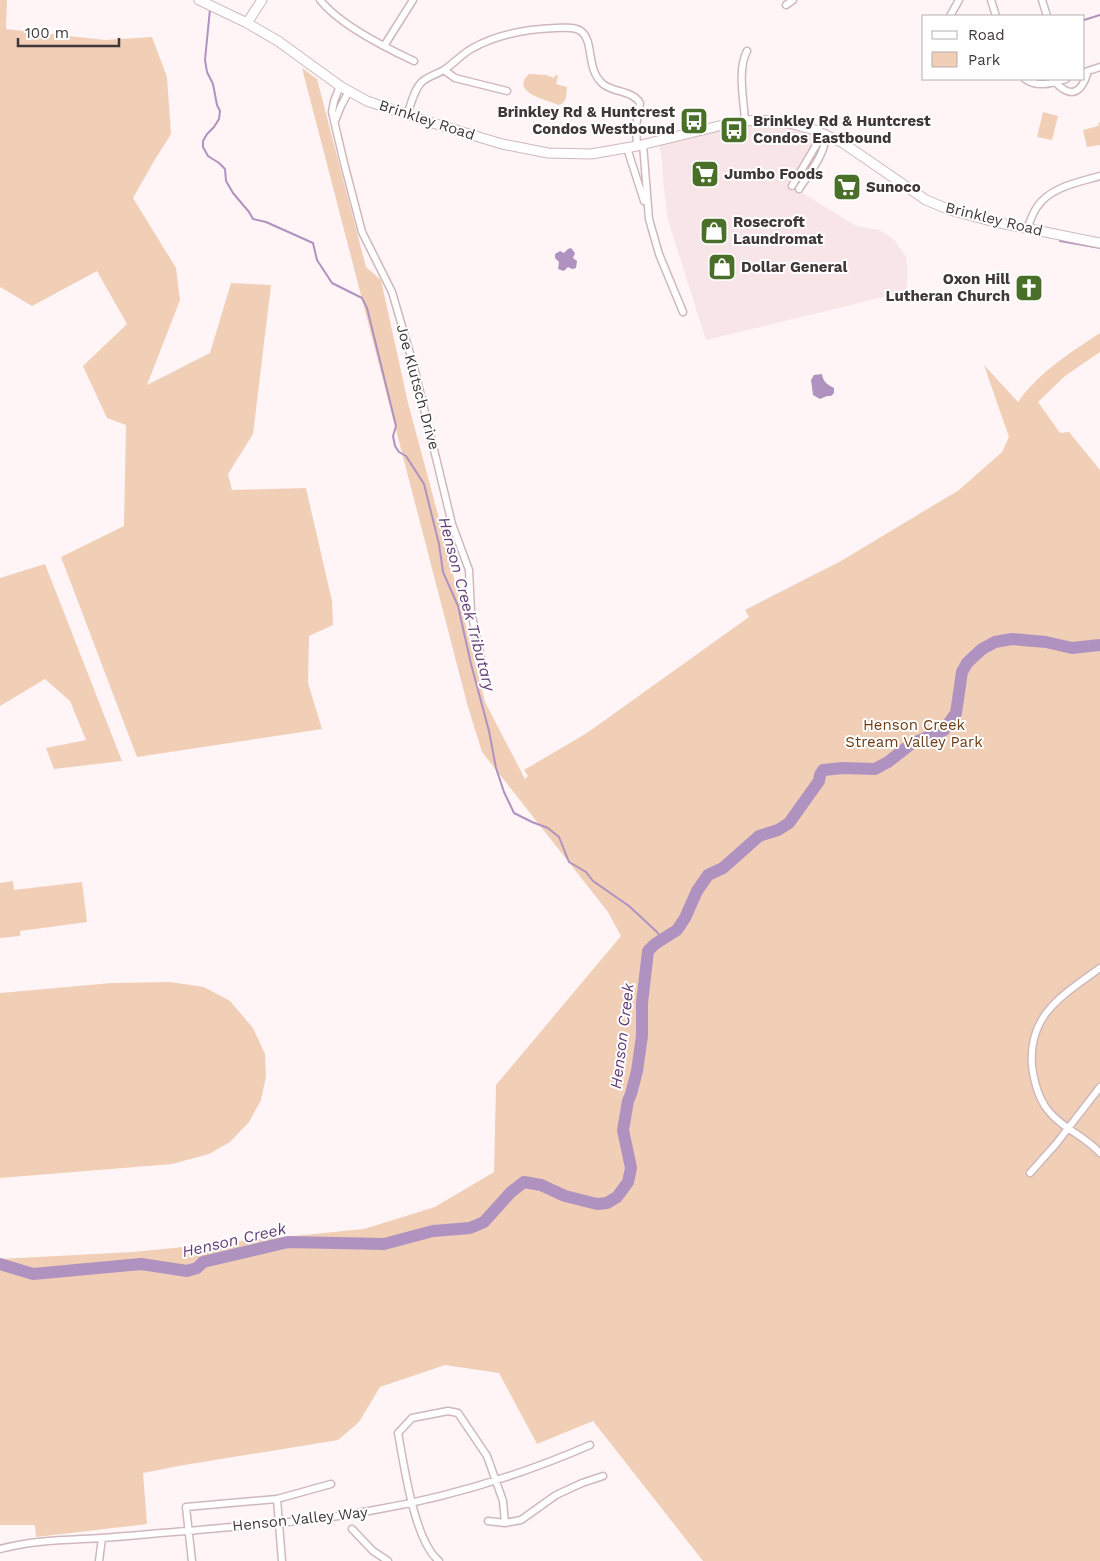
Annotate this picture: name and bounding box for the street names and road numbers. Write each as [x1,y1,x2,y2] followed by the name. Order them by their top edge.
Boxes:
[377,96,477,144] street label: Brinkley Road
[943,198,1045,240] street label: Brinkley Road
[393,322,443,452] street label: Joe Klutsch Drive
[231,1503,369,1535] street label: Henson Valley Way

